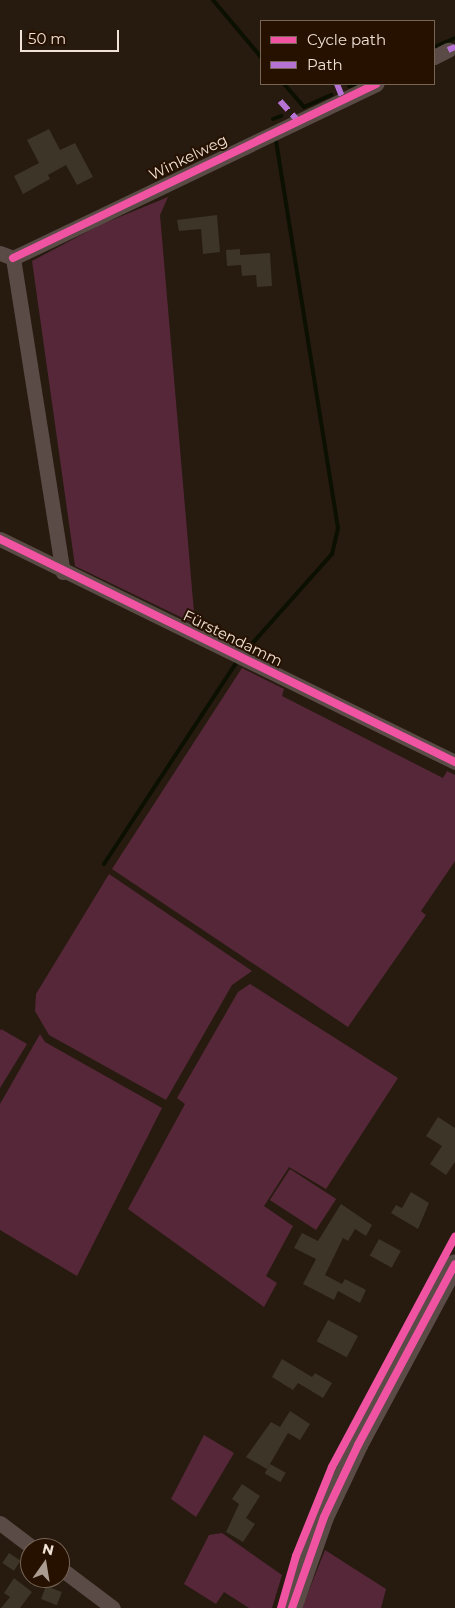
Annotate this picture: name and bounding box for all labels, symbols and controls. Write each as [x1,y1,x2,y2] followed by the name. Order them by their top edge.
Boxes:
[22,20,121,52] scale bar
[260,20,435,85] legend
[28,29,66,48] text: 50 m
[307,30,386,49] text: Cycle path
[307,55,343,74] text: Path
[146,130,230,184] street label: Winkelweg
[180,606,286,670] street label: Fürstendamm
[20,1538,70,1588] north arrow
[41,1539,56,1559] text: N

